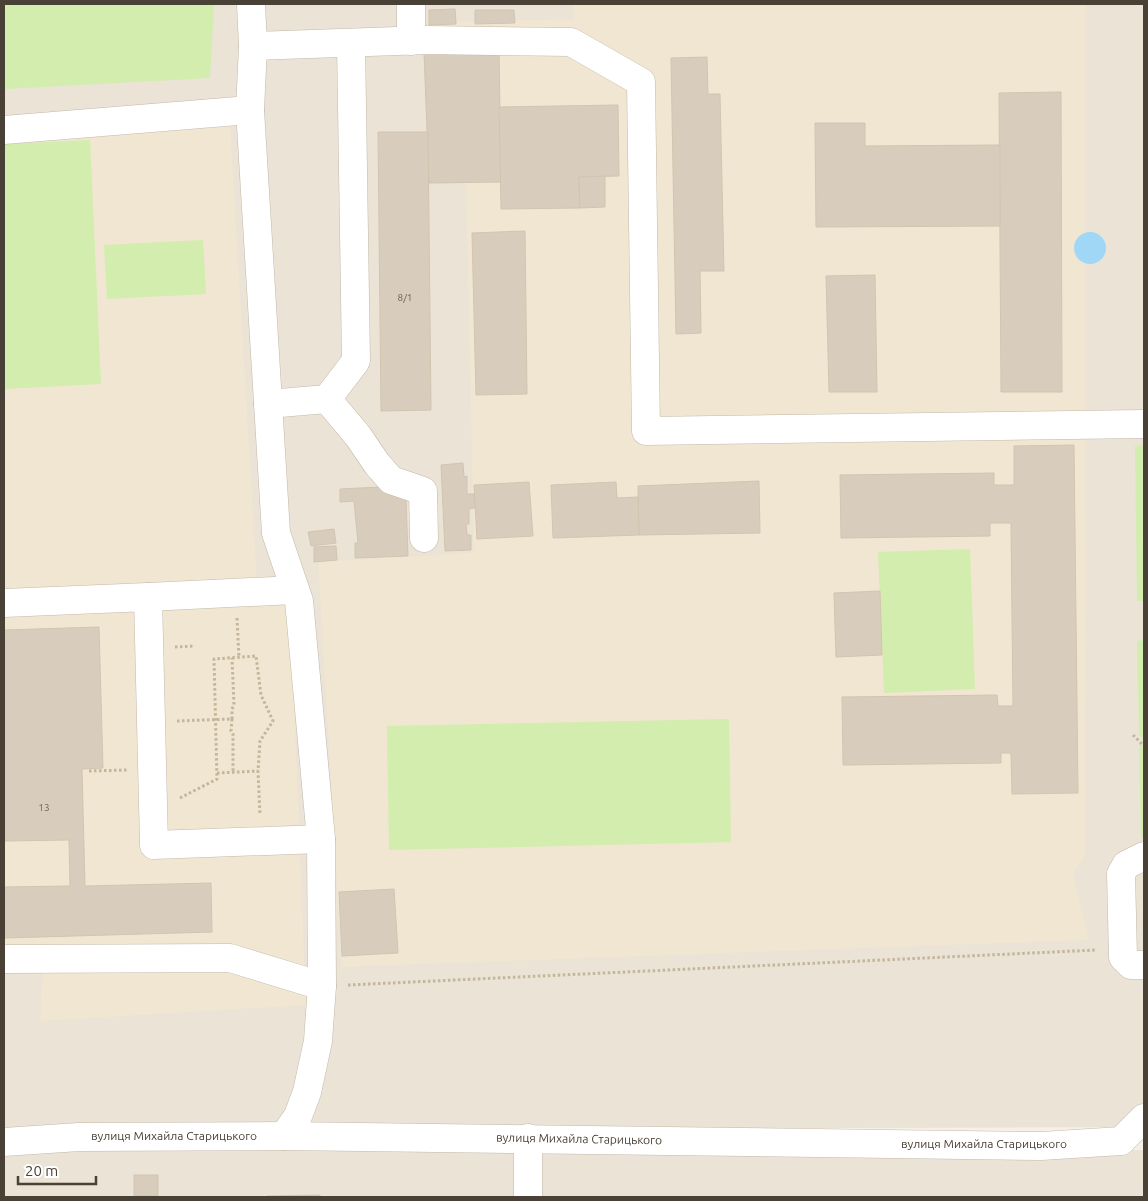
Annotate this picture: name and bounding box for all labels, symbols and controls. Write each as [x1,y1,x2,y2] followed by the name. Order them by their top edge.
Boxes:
[398,292,412,303] house number: 8/1
[38,802,50,813] house number: 13
[91,1129,257,1142] street label: вулиця Михайла Старицького
[496,1131,662,1146] street label: вулиця Михайла Старицького
[901,1137,1067,1150] street label: вулиця Михайла Старицького
[18,1154,95,1186] scale bar
[25,1162,58,1179] text: 20 m

